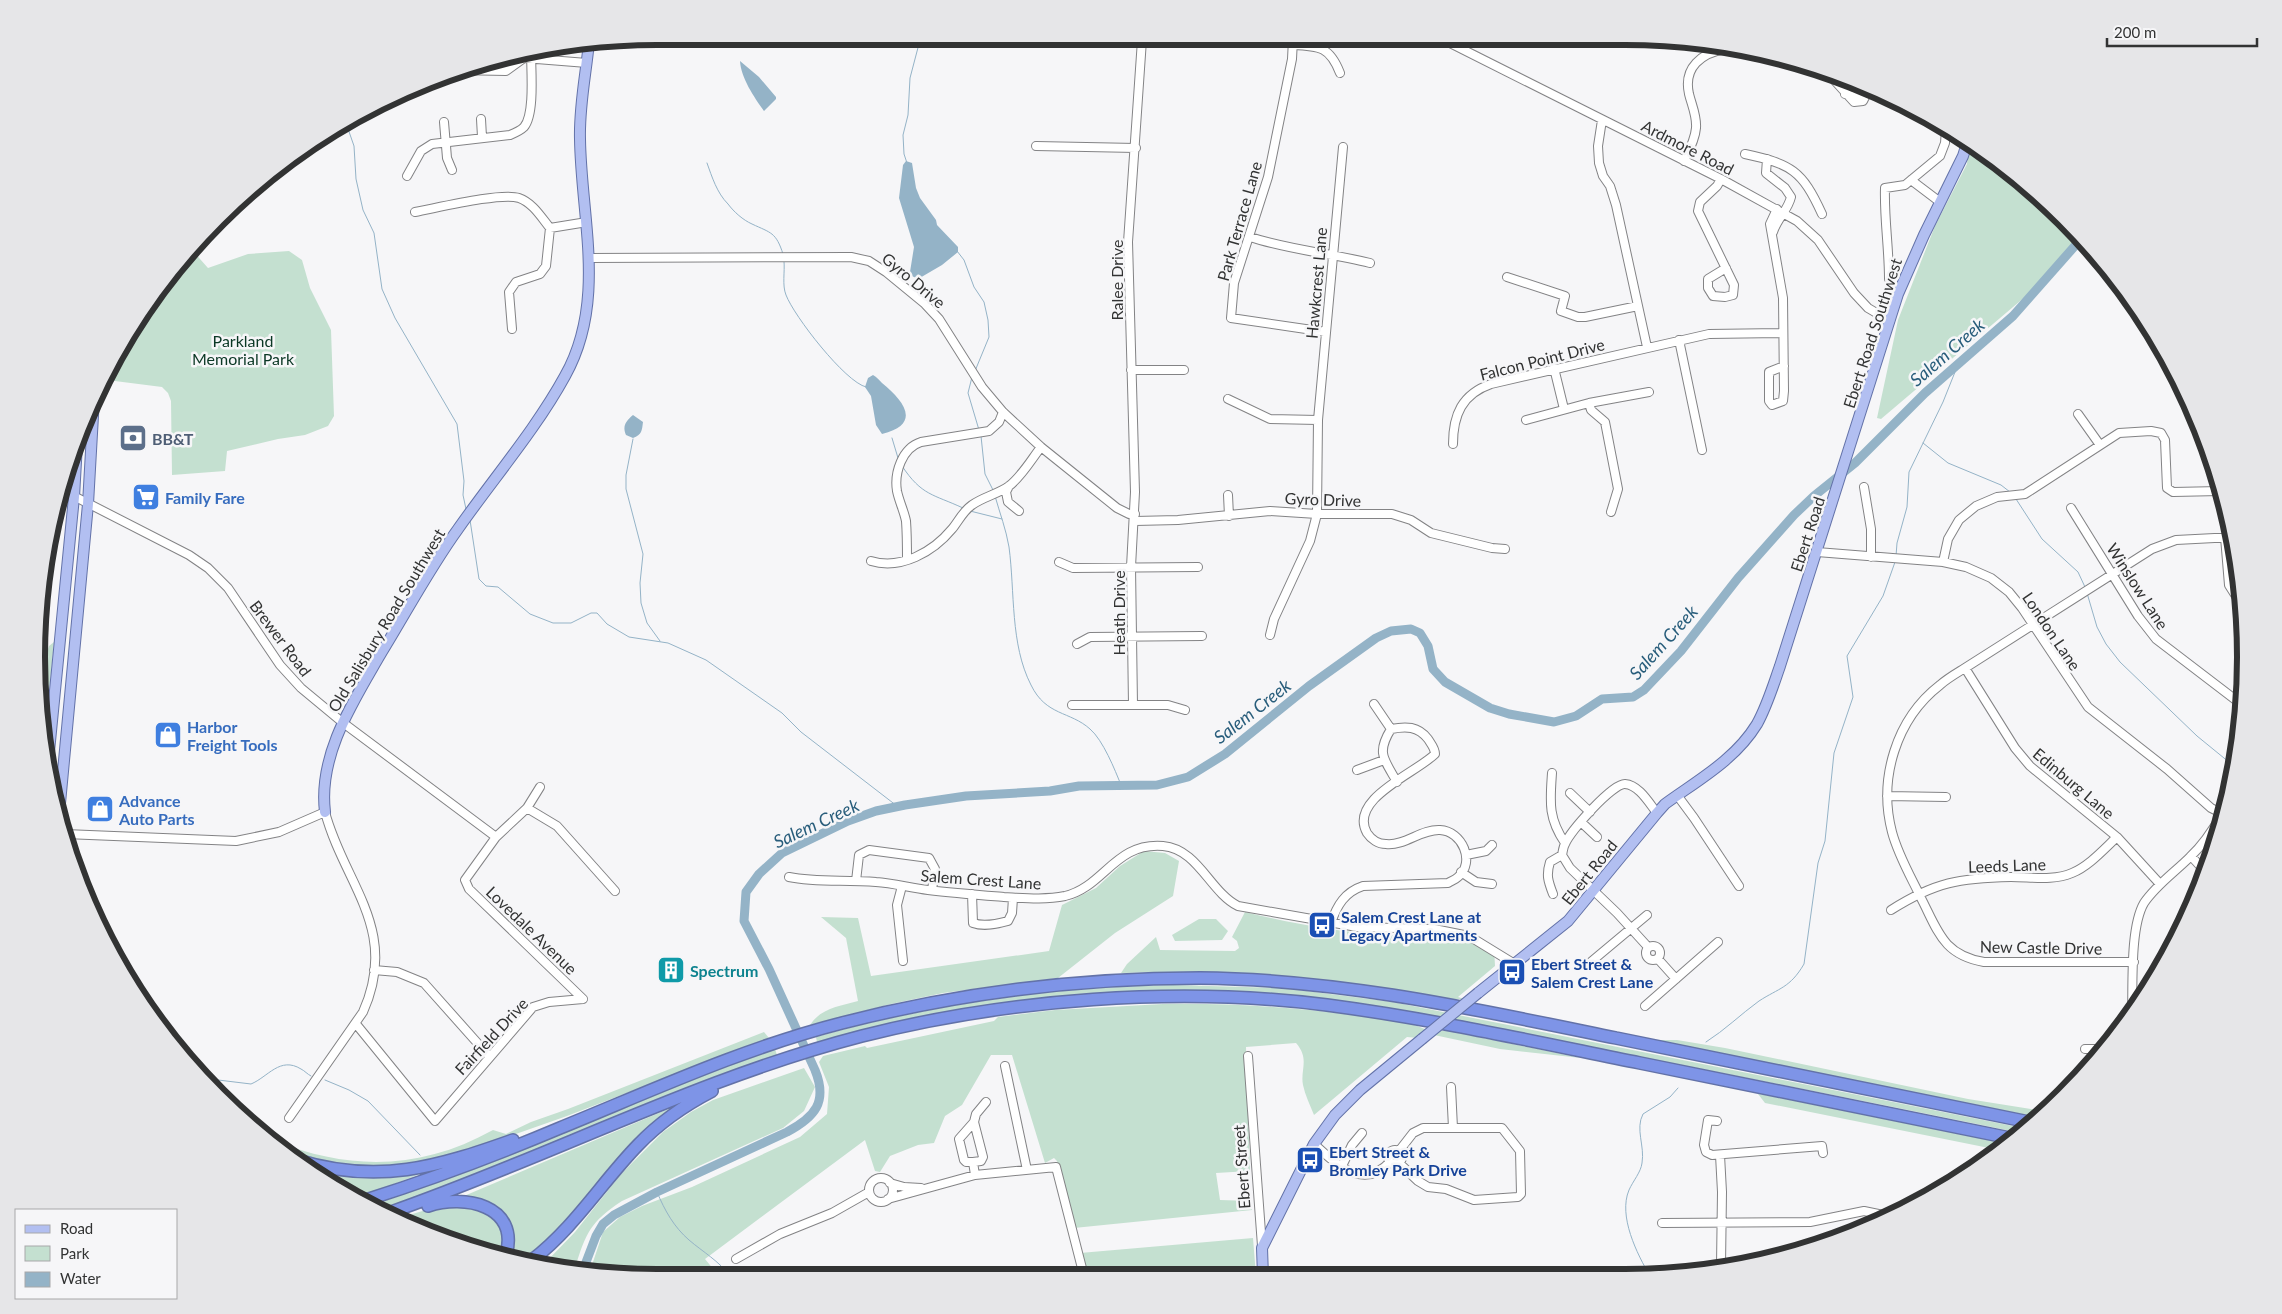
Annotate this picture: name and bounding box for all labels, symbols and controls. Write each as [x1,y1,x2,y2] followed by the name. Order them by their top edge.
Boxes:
[2107,15,2257,47] scale bar
[2114,23,2156,41] text: 200 m
[1639,116,1737,178] street label: Ardmore Road
[1213,159,1265,283] street label: Park Terrace Lane
[1302,226,1330,340] street label: Hawkcrest Lane
[1107,240,1126,320] street label: Ralee Drive
[879,248,949,312] street label: Gyro Drive
[1839,255,1905,410] street label: Ebert Road Southwest
[1905,313,1989,390] water label: Salem Creek
[192,331,295,368] park label: Parkland Memorial Park
[1478,334,1606,384] street label: Falcon Point Drive
[118,423,148,453] bank icon: BB&T
[152,429,194,448] place label: BB&T
[131,482,161,512] supermarket icon: Family Fare
[165,488,245,507] place label: Family Fare
[1284,488,1362,510] street label: Gyro Drive
[1786,494,1828,574] street label: Ebert Road
[324,525,449,715] street label: Old Salisbury Road Southwest
[2103,539,2173,633] street label: Winslow Lane
[1109,570,1128,656] street label: Heath Drive
[2019,588,2085,674] street label: London Lane
[246,596,316,680] street label: Brewer Road
[1624,600,1702,684] water label: Salem Creek
[1209,674,1295,748] water label: Salem Creek
[187,717,278,754] place label: Harbor Freight Tools
[153,720,183,750] shop icon: Harbor Freight Tools
[2030,744,2118,822] street label: Edinburg Lane
[118,791,195,828] place label: Advance Auto Parts
[770,793,863,852] water label: Salem Creek
[85,794,115,824] shop icon: Advance Auto Parts
[1557,836,1621,908] street label: Ebert Road
[1968,854,2046,876] street label: Leeds Lane
[920,865,1042,893] street label: Salem Crest Lane
[483,882,581,978] street label: Lovedale Avenue
[1341,907,1481,944] place label: Salem Crest Lane at Legacy Apartments
[1307,910,1337,940] bus stop icon: Salem Crest Lane at Legacy Apartments
[1980,936,2102,958] street label: New Castle Drive
[1531,954,1654,991] place label: Ebert Street & Salem Crest Lane
[656,955,686,985] building icon: Spectrum
[1497,957,1527,987] bus stop icon: Ebert Street & Salem Crest Lane
[690,961,758,980] place label: Spectrum
[451,994,531,1078] street label: Fairfield Drive
[1229,1124,1253,1210] street label: Ebert Street
[1329,1142,1467,1179] place label: Ebert Street & Bromley Park Drive
[1295,1145,1325,1175] bus stop icon: Ebert Street & Bromley Park Drive
[15,1209,178,1299] legend
[60,1219,93,1237] text: Road
[60,1244,90,1262] text: Park
[60,1269,101,1287] text: Water

